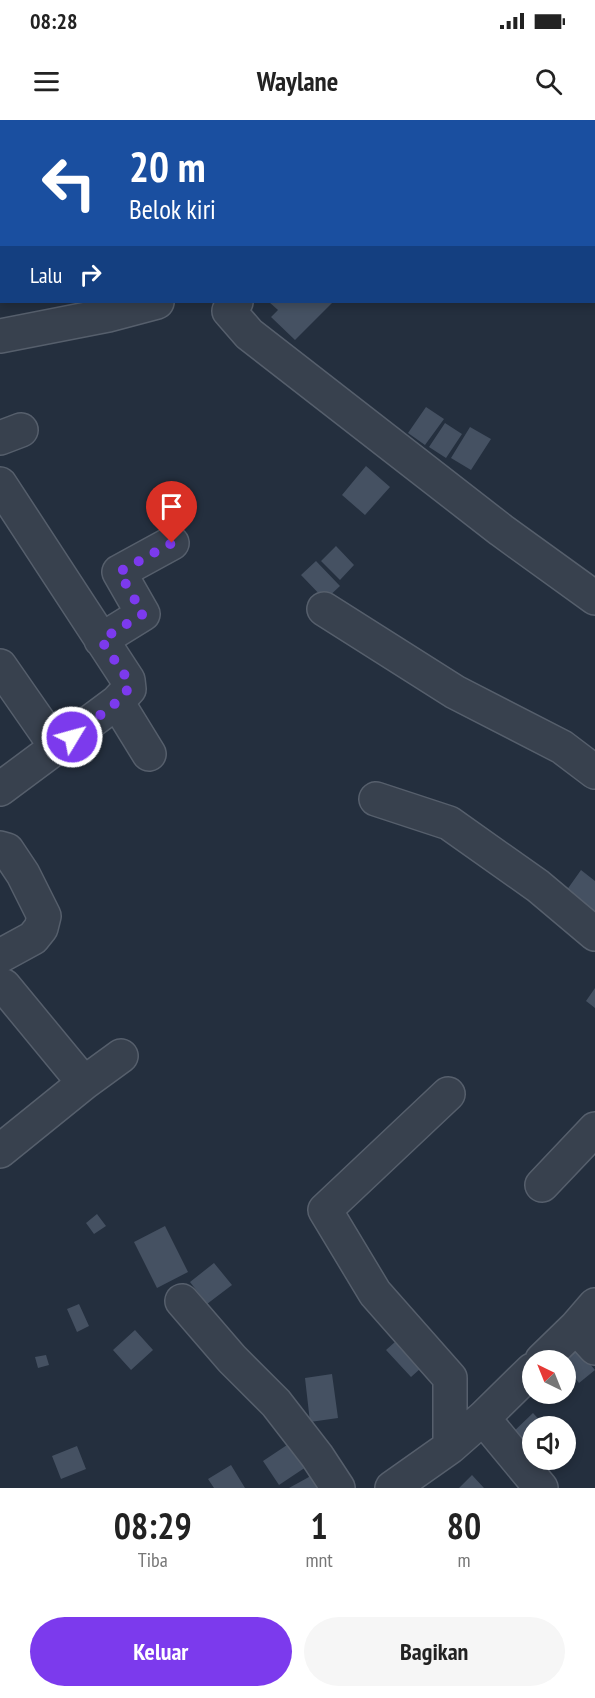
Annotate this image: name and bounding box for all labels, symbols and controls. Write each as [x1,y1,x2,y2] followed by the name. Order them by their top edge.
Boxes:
[30,7,78,35] text: 08:28
[257,64,338,98] text: Waylane
[30,65,63,98] icon: menu
[532,65,565,98] icon: search
[129,139,206,194] text: 20 m
[30,144,108,222] icon: left
[129,192,216,226] text: Belok kiri
[74,258,107,291] icon: right
[30,261,62,289] text: Lalu
[146,481,197,543] pin
[155,490,188,523] icon: arrive
[40,705,104,769] position arrow
[522,1350,576,1404] north arrow
[522,1350,576,1470] map controls
[522,1416,576,1470] button: sound
[114,1502,192,1549] text: 08:29
[311,1502,328,1549] text: 1
[447,1502,481,1549] text: 80
[138,1547,168,1573] text: Tiba
[306,1547,333,1573] text: mnt
[457,1547,470,1573] text: m
[30,1617,292,1686] button: Keluar
[304,1617,565,1686] button: Bagikan

